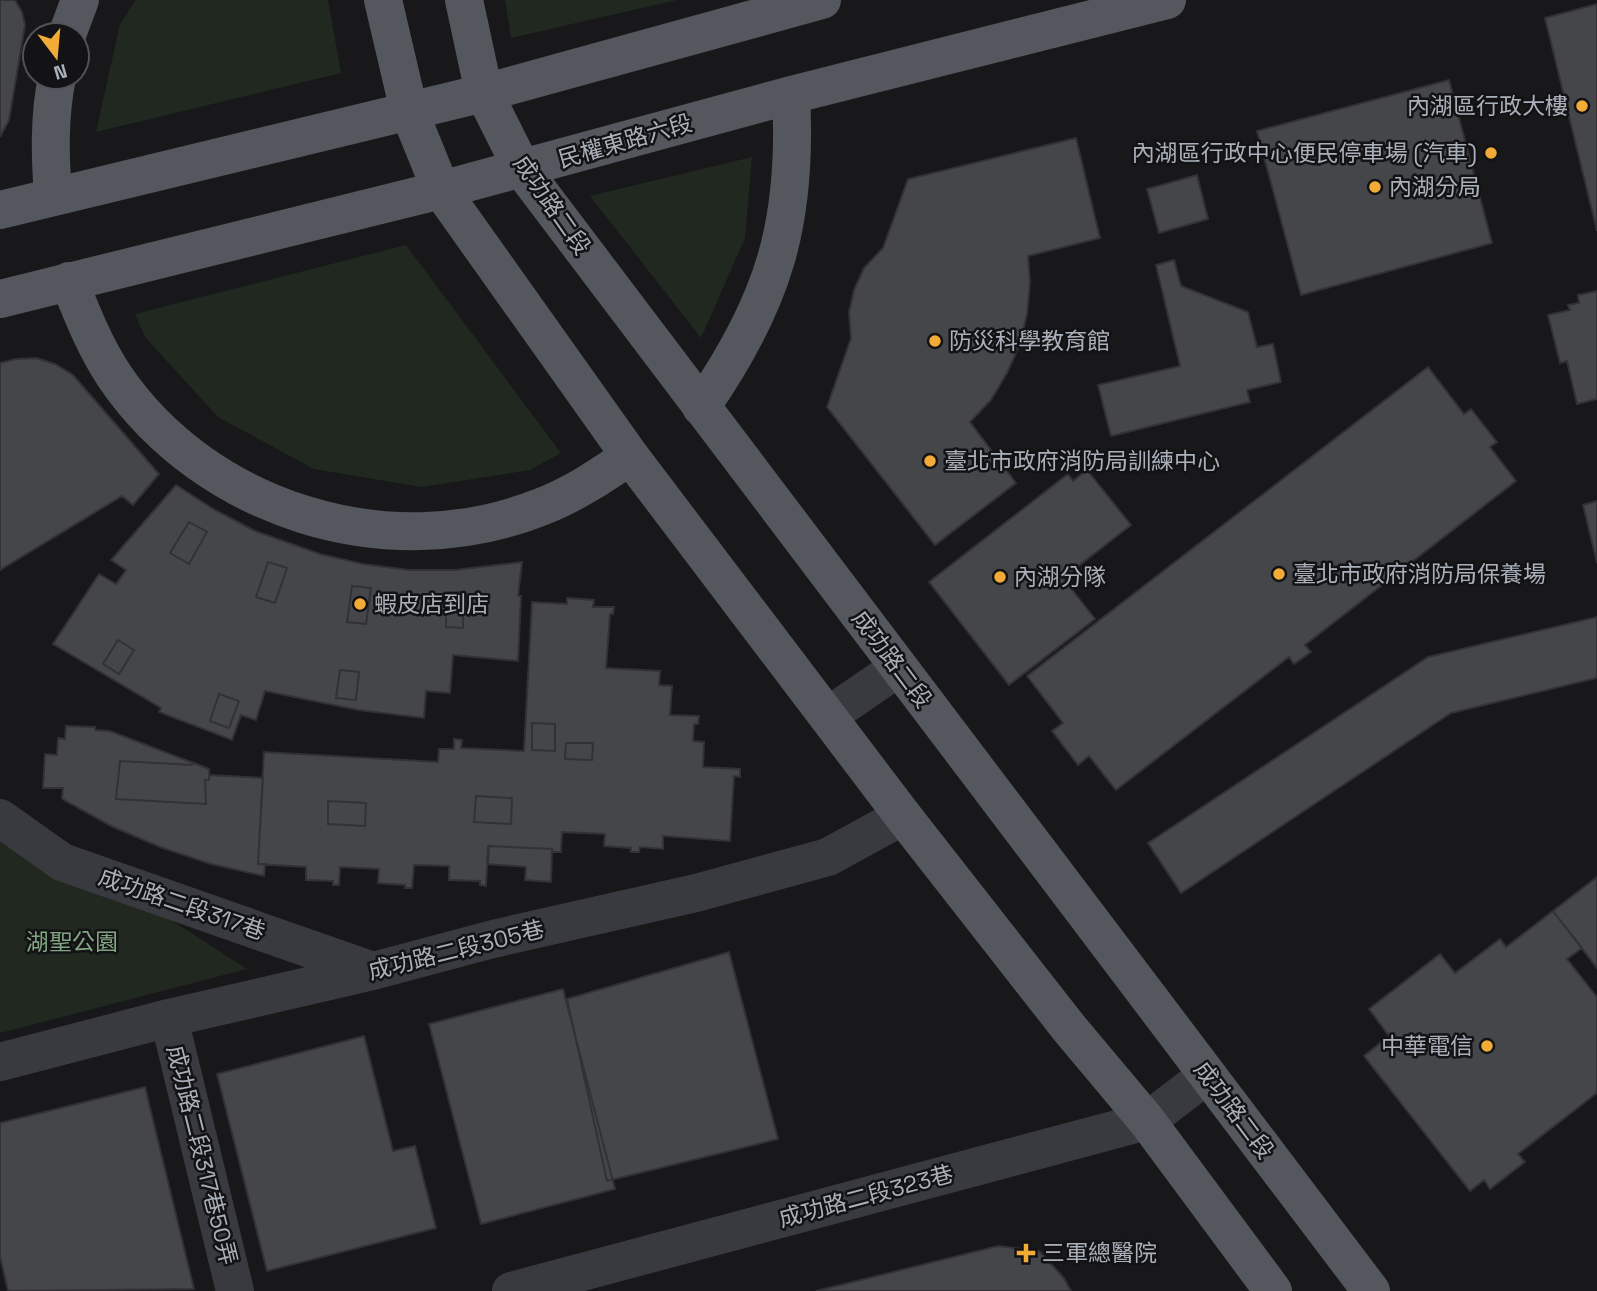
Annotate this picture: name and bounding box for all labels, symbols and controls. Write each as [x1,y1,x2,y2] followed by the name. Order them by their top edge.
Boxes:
[21,21,91,91] north arrow
[51,58,70,86] text: N
[1407,91,1568,121] place label: 內湖區行政大樓
[1574,98,1590,114] marker: 內湖區行政大樓
[555,108,695,174] street label: 民權東路六段
[1132,138,1477,168] place label: 內湖區行政中心便民停車場 (汽車)
[1483,145,1499,161] marker: 內湖區行政中心便民停車場 (汽車)
[507,149,597,261] street label: 成功路二段
[1389,172,1481,202] place label: 內湖分局
[1367,179,1383,195] marker: 內湖分局
[949,326,1110,356] place label: 防災科學教育館
[927,333,943,349] marker: 防災科學教育館
[944,446,1220,476] place label: 臺北市政府消防局訓練中心
[922,453,938,469] marker: 臺北市政府消防局訓練中心
[1293,559,1546,589] place label: 臺北市政府消防局保養場
[1014,562,1106,592] place label: 內湖分隊
[1271,566,1287,582] marker: 臺北市政府消防局保養場
[992,569,1008,585] marker: 內湖分隊
[374,589,489,619] place label: 蝦皮店到店
[352,596,368,612] marker: 蝦皮店到店
[845,604,939,714] street label: 成功路二段
[95,861,269,947] street label: 成功路二段317巷
[365,914,547,986] street label: 成功路二段305巷
[26,927,118,957] park label: 湖聖公園
[1381,1031,1473,1061] place label: 中華電信
[1479,1038,1495,1054] marker: 中華電信
[160,1042,244,1268] street label: 成功路二段317巷50弄
[1187,1055,1281,1165] street label: 成功路二段
[775,1158,957,1234] street label: 成功路二段323巷
[1042,1238,1157,1268] place label: 三軍總醫院
[1016,1243,1036,1263] marker: 三軍總醫院

